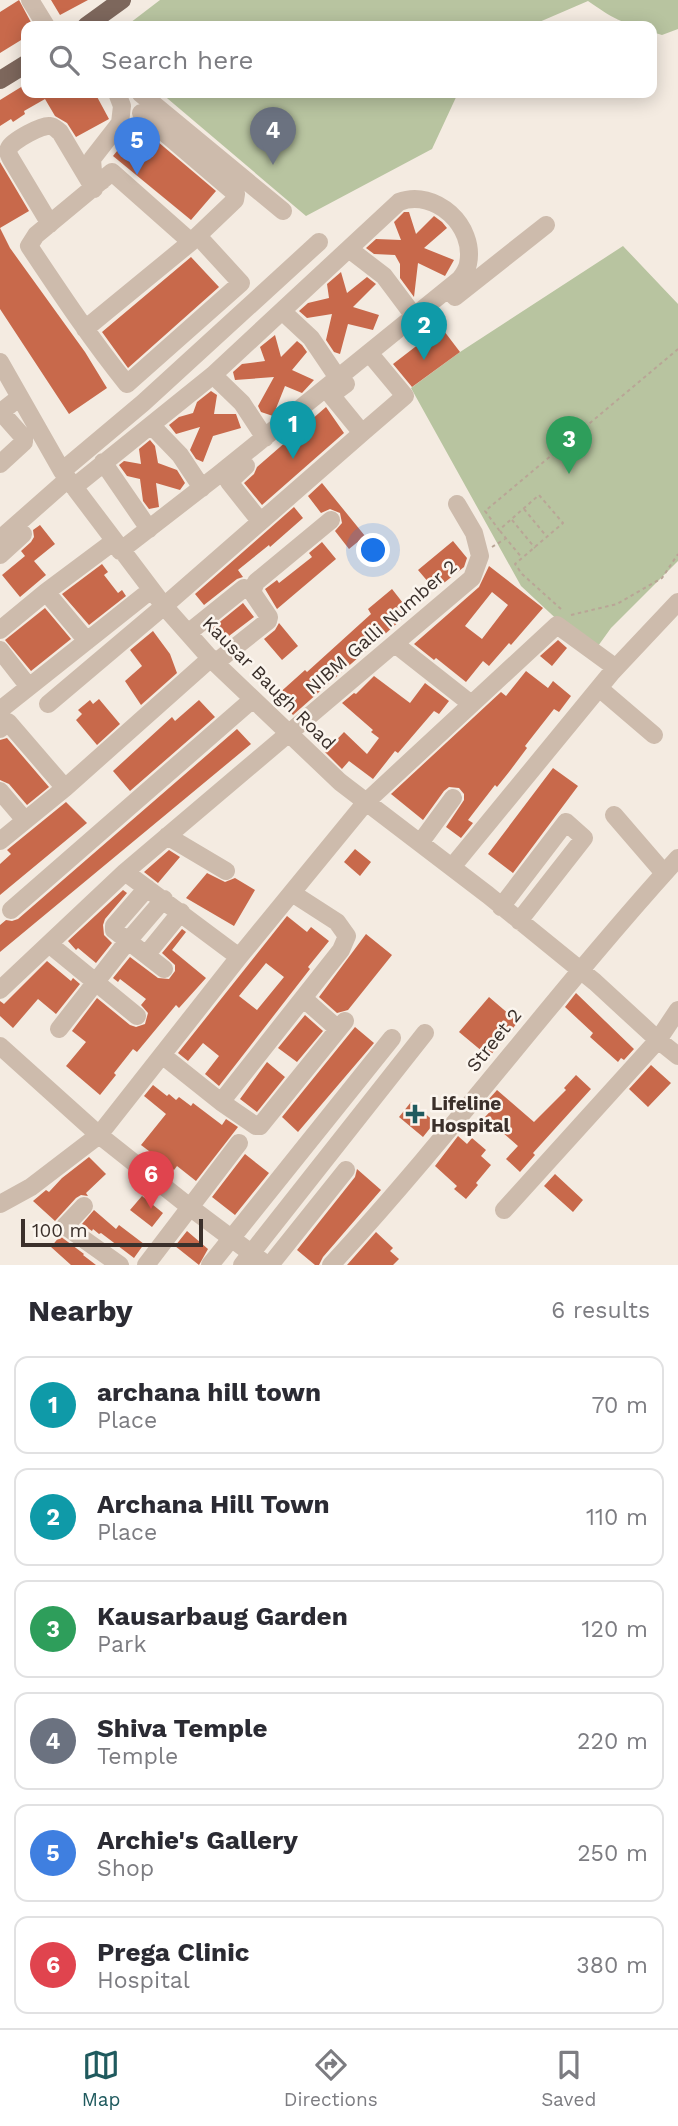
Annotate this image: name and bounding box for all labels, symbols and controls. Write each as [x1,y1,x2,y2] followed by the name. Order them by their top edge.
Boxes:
[21,21,657,98] search box
[45,41,83,79] icon: search
[101,45,253,75] text: Search here
[250,107,296,165] pin: 4
[114,117,160,175] pin: 5
[401,302,447,360] pin: 2
[270,401,316,459] pin: 1
[546,416,592,474] pin: 3
[356,533,390,567] your location
[300,555,462,699] street label: NIBM Galli Number 2
[198,612,340,754] street label: Kausar Baugh Road
[462,1004,526,1076] street label: Street 2
[431,1092,510,1137] place label: Lifeline Hospital
[405,1104,425,1124] marker: Lifeline Hospital
[128,1151,174,1209] pin: 6
[21,1216,203,1248] scale bar
[32,1219,88,1242] text: 100 m
[28,1293,133,1328] text: Nearby
[551,1297,650,1324] text: 6 results
[97,1377,321,1407] text: archana hill town
[48,1392,58,1419] text: 1
[591,1392,648,1419] text: 70 m
[97,1407,157,1434] text: Place
[97,1489,330,1519] text: Archana Hill Town
[46,1504,60,1531] text: 2
[586,1504,648,1531] text: 110 m
[97,1519,157,1546] text: Place
[97,1601,348,1631] text: Kausarbaug Garden
[46,1616,60,1643] text: 3
[582,1616,648,1643] text: 120 m
[97,1631,146,1658] text: Park
[97,1713,268,1743] text: Shiva Temple
[46,1728,60,1755] text: 4
[577,1728,648,1755] text: 220 m
[97,1743,178,1770] text: Temple
[97,1825,298,1855] text: Archie's Gallery
[46,1840,60,1867] text: 5
[577,1840,648,1867] text: 250 m
[97,1855,154,1882] text: Shop
[97,1937,249,1967] text: Prega Clinic
[46,1952,60,1979] text: 6
[576,1952,648,1979] text: 380 m
[97,1967,190,1994] text: Hospital
[82,2046,120,2111] tab: Map
[284,2046,378,2111] tab: Directions
[541,2046,596,2111] tab: Saved

